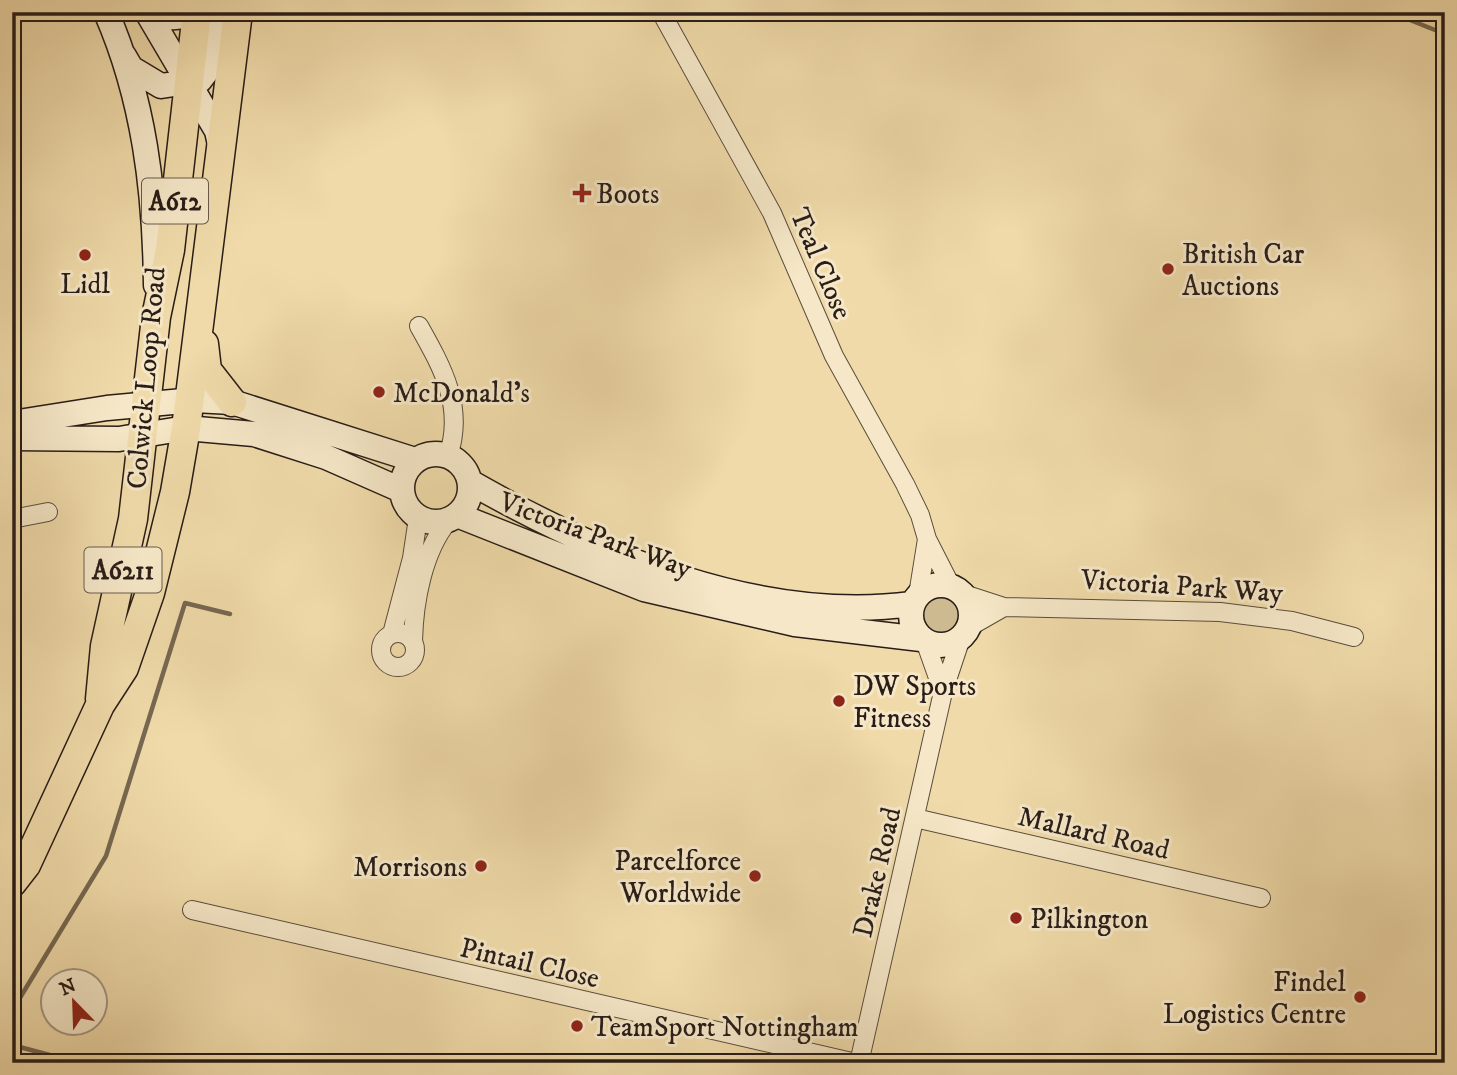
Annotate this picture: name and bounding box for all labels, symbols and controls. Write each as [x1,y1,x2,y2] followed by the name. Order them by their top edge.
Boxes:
[596,177,659,212] place label: Boots
[142,178,208,224] road number: A612
[574,185,590,201] marker: Boots
[782,203,860,325] street label: Teal Close
[1182,237,1305,304] place label: British Car Auctions
[77,247,93,263] marker: Lidl
[1160,261,1176,277] marker: British Car Auctions
[119,266,174,491] street label: Colwick Loop Road
[60,267,110,302] place label: Lidl
[393,376,530,411] place label: McDonald's
[371,384,387,400] marker: McDonald's
[494,484,697,587] street label: Victoria Park Way
[85,548,162,592] road number: A6211
[1079,562,1285,611] street label: Victoria Park Way
[853,669,976,736] place label: DW Sports Fitness
[831,693,847,709] marker: DW Sports Fitness
[1014,799,1173,868] street label: Mallard Road
[846,804,909,941] street label: Drake Road
[614,844,741,911] place label: Parcelforce Worldwide
[353,850,467,885] place label: Morrisons
[473,858,489,874] marker: Morrisons
[747,868,763,884] marker: Parcelforce Worldwide
[1030,902,1149,937] place label: Pilkington
[1008,910,1024,926] marker: Pilkington
[457,930,603,996] street label: Pintail Close
[1163,965,1347,1032] place label: Findel Logistics Centre
[38,967,108,1036] north arrow
[56,974,80,1001] text: N
[1352,989,1368,1005] marker: Findel Logistics Centre
[591,1010,859,1045] place label: TeamSport Nottingham
[569,1018,585,1034] marker: TeamSport Nottingham

